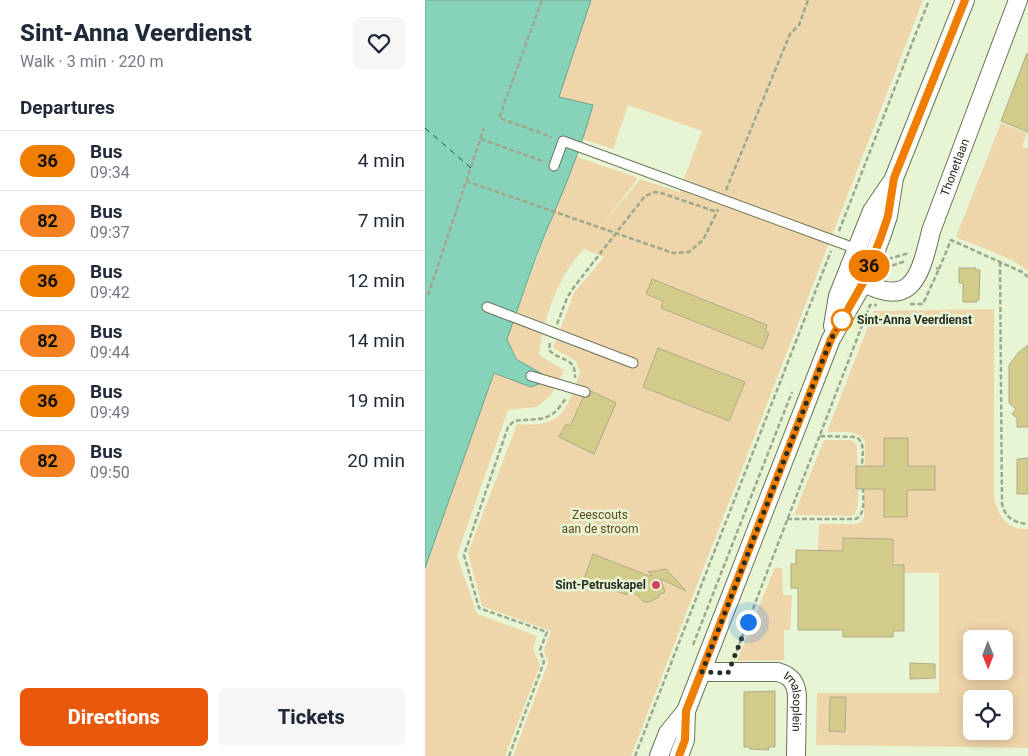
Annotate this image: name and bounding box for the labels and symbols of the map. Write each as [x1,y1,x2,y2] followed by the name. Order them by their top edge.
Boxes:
[938,137,972,198] street label: Thonetlaan
[847,250,891,282] line badge: 36
[831,309,853,331] marker: Sint-Anna Veerdienst
[857,313,972,327] place label: Sint-Anna Veerdienst
[561,508,639,536] park label: Zeescouts aan de stroom
[555,578,646,592] place label: Sint-Petruskapel
[650,579,662,591] marker: Sint-Petruskapel
[736,610,761,635] your location
[963,630,1013,680] north arrow
[781,668,804,732] street label: Imalsoplein

